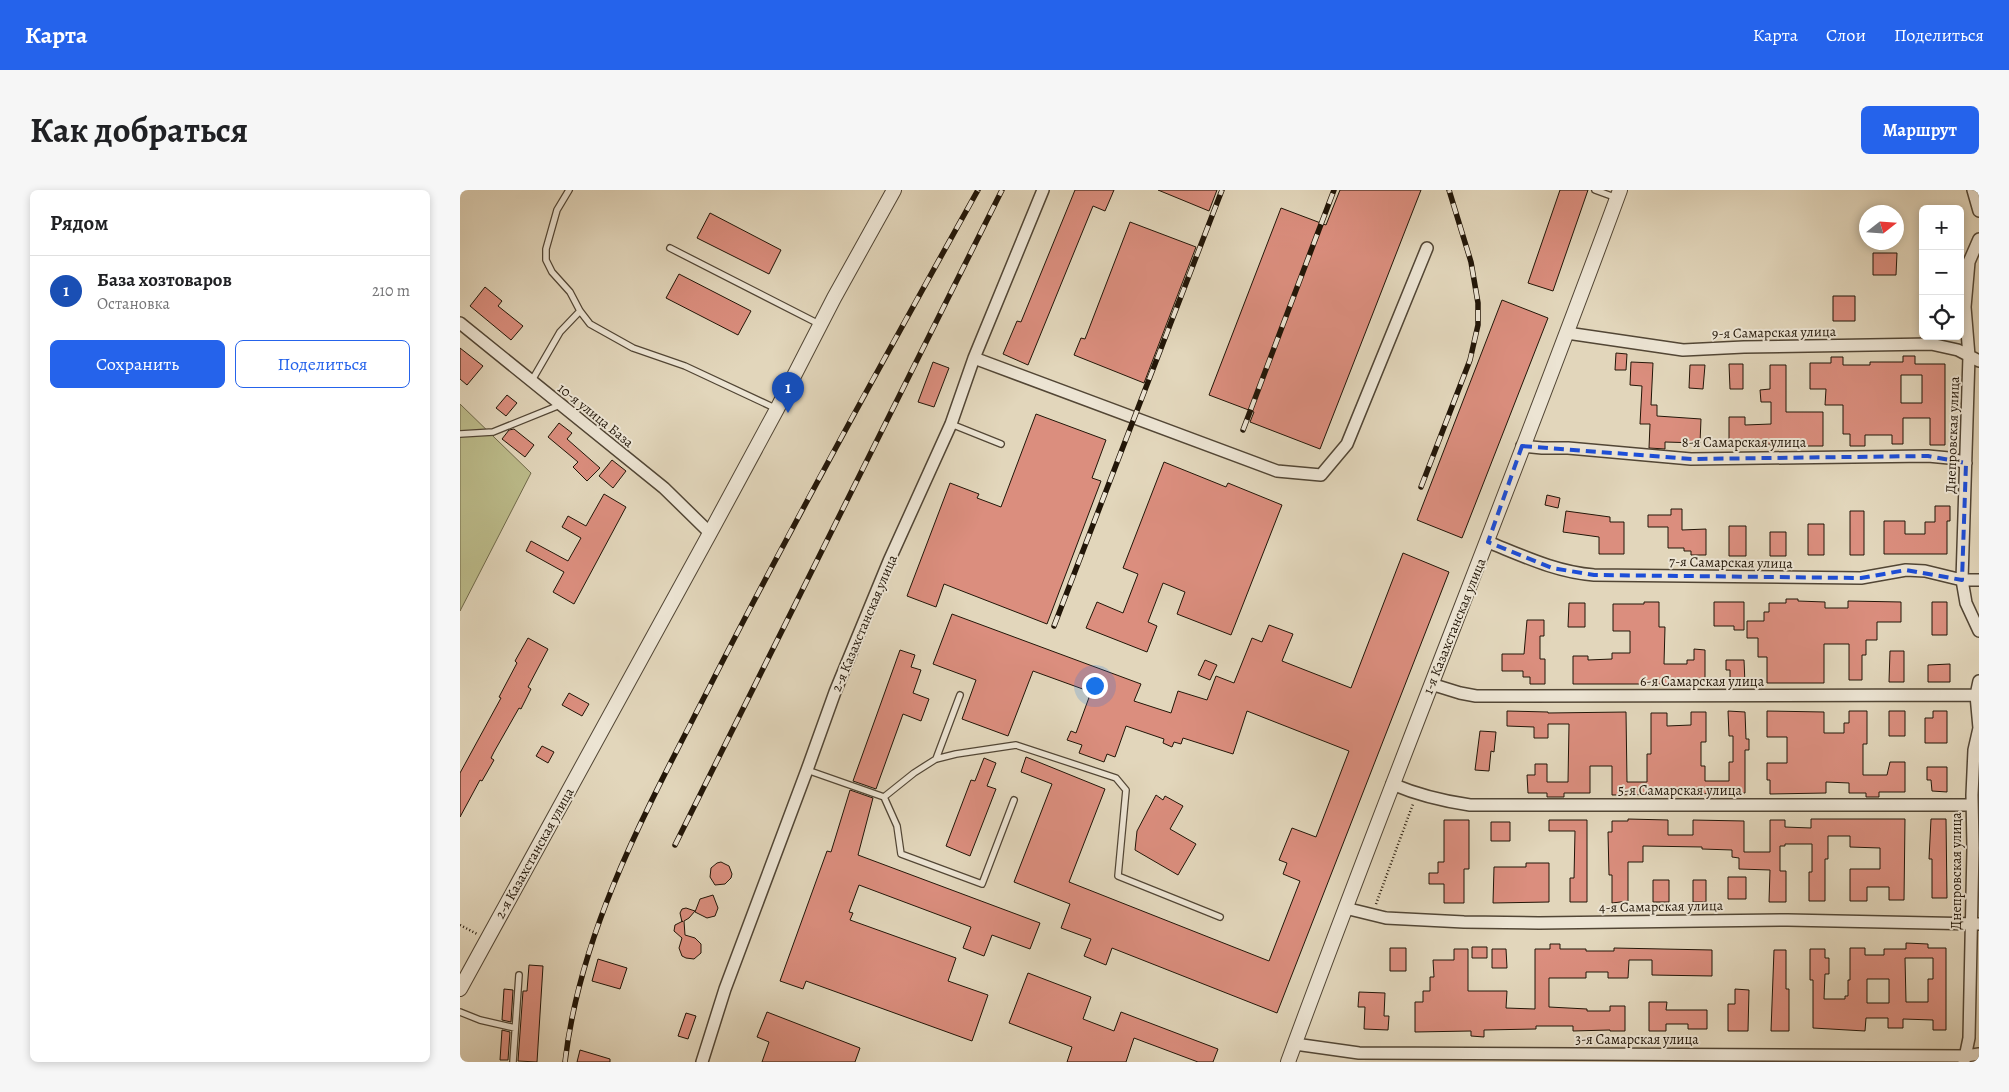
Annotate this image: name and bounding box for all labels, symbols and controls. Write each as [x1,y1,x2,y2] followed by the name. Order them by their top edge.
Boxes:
[25,19,87,51] text: Карта
[1753,23,1798,47] text: Карта
[1826,23,1866,47] text: Слои
[1894,23,1984,47] text: Поделиться
[30,106,248,154] text: Как добраться
[1861,106,1979,154] button: Маршрут
[1859,205,1904,250] north arrow
[1919,205,1964,340] map controls
[1919,205,1964,250] button: +
[50,209,108,237] text: Рядом
[1919,250,1964,295] button: −
[97,267,232,293] text: База хозтоваров
[63,280,69,302] text: 1
[372,280,410,302] text: 210 m
[97,293,170,315] text: Остановка
[1919,295,1964,340] button: locate
[1712,322,1837,343] street label: 9-я Самарская улица
[50,340,225,388] button: Сохранить
[235,340,410,388] button: Поделиться
[772,372,804,413] pin: 1
[1941,376,1964,494] street label: Днепровская улица
[554,379,638,452] street label: 10-я улица База
[1682,433,1807,452] street label: 8-я Самарская улица
[827,551,902,695] street label: 2-я Казахстанская улица
[1669,552,1794,573] street label: 7-я Самарская улица
[1418,555,1491,697] street label: 1-я Казахстанская улица
[1640,672,1765,691] street label: 6-я Самарская улица
[1082,673,1108,699] your location
[1618,781,1742,800] street label: 5-я Самарская улица
[490,784,579,922] street label: 2-я Казахстанская улица
[1947,812,1966,930] street label: Днепровская улица
[1599,896,1724,917] street label: 4-я Самарская улица
[1575,1030,1699,1049] street label: 3-я Самарская улица

